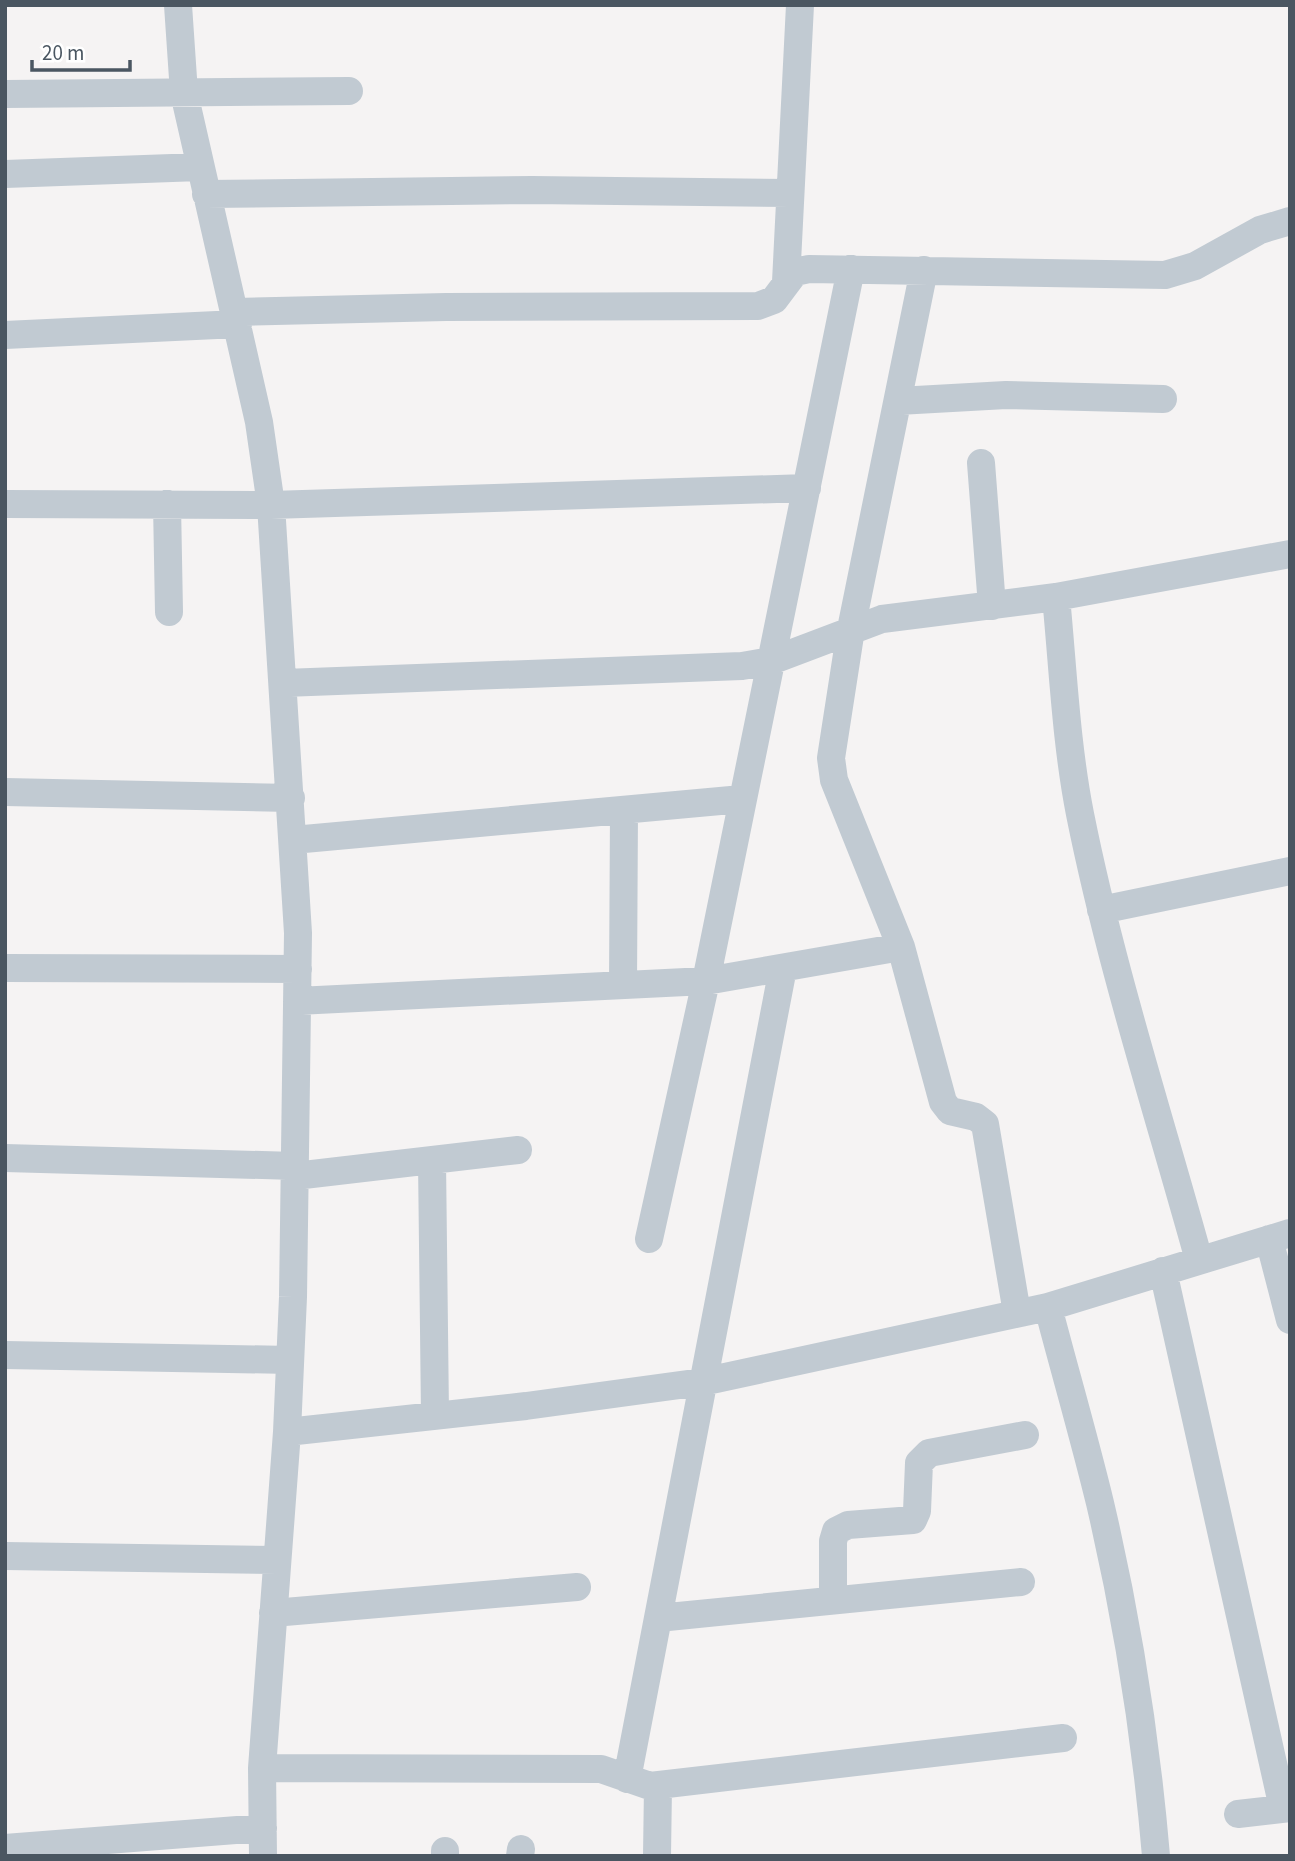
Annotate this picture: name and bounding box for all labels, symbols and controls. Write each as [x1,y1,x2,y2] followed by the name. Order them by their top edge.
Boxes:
[32,28,130,72] scale bar
[42,38,84,68] text: 20 m

